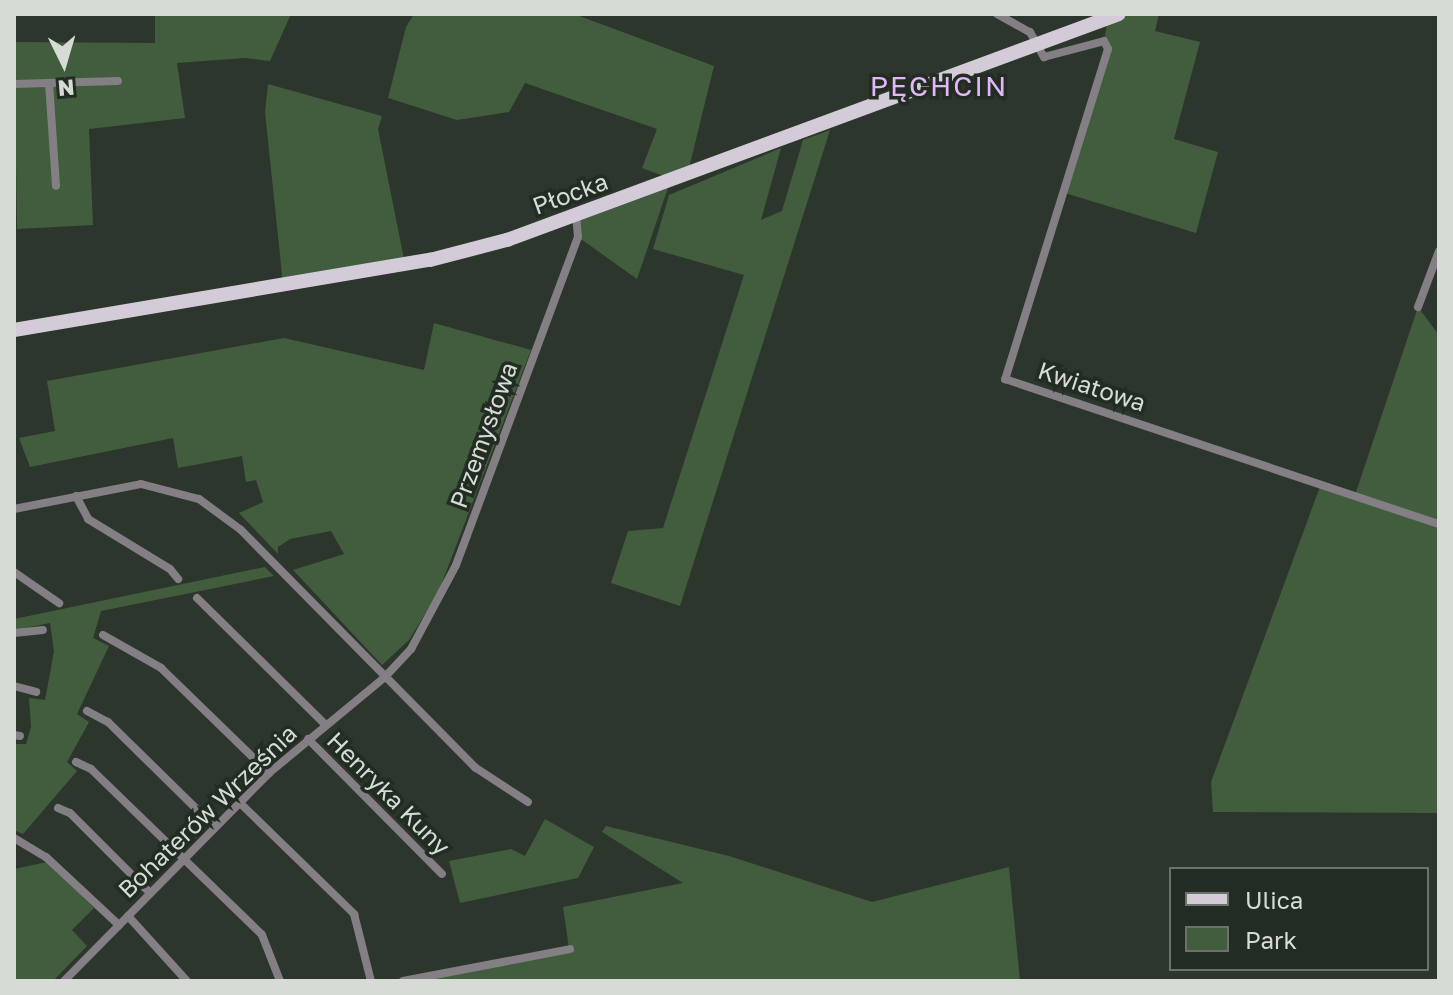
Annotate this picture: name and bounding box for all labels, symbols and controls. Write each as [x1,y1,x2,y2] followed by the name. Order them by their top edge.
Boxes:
[24,24,104,104] north arrow
[870,69,1008,103] district label: PĘCHCIN
[57,74,76,103] text: N
[528,166,612,220] street label: Płocka
[1035,355,1149,417] street label: Kwiatowa
[443,358,523,512] street label: Przemysłowa
[112,718,302,904] street label: Bohaterów Września
[322,726,456,860] street label: Henryka Kuny
[1169,867,1429,971] legend
[1245,885,1303,914] text: Ulica
[1245,925,1297,954] text: Park

